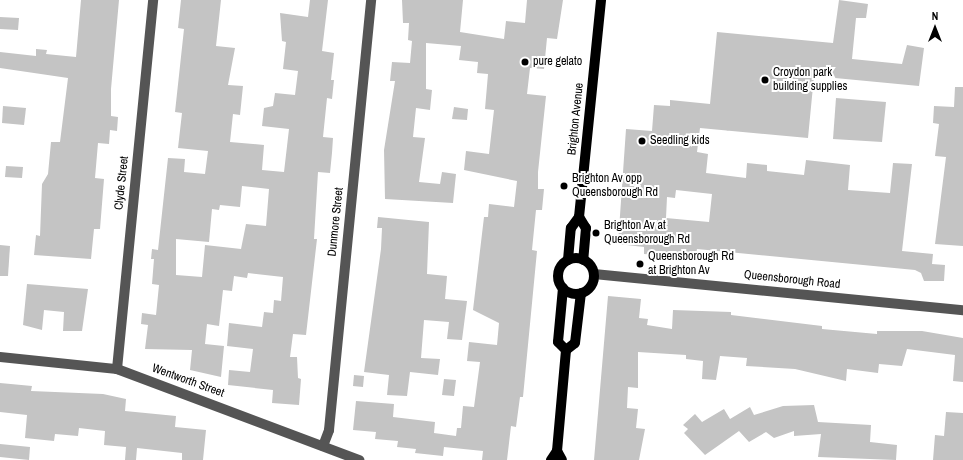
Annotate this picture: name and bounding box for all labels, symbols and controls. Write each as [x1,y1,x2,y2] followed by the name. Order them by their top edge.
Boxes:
[915,8,955,48] north arrow
[932,9,938,23] text: N
[533,55,582,69] place label: pure gelato
[520,57,530,67] marker: pure gelato
[773,66,847,94] place label: Croydon park building supplies
[760,75,770,85] marker: Croydon park building supplies
[565,82,587,156] street label: Brighton Avenue
[650,134,710,148] place label: Seedling kids
[637,136,647,146] marker: Seedling kids
[112,155,132,211] street label: Clyde Street
[572,172,658,200] place label: Brighton Av opp Queensborough Rd
[559,181,569,191] marker: Brighton Av opp Queensborough Rd
[325,187,347,257] street label: Dunmore Street
[604,219,690,247] place label: Brighton Av at Queensborough Rd
[591,228,601,238] marker: Brighton Av at Queensborough Rd
[648,250,734,278] place label: Queensborough Rd at Brighton Av
[635,259,645,269] marker: Queensborough Rd at Brighton Av
[743,268,841,292] street label: Queensborough Road
[150,361,226,401] street label: Wentworth Street

